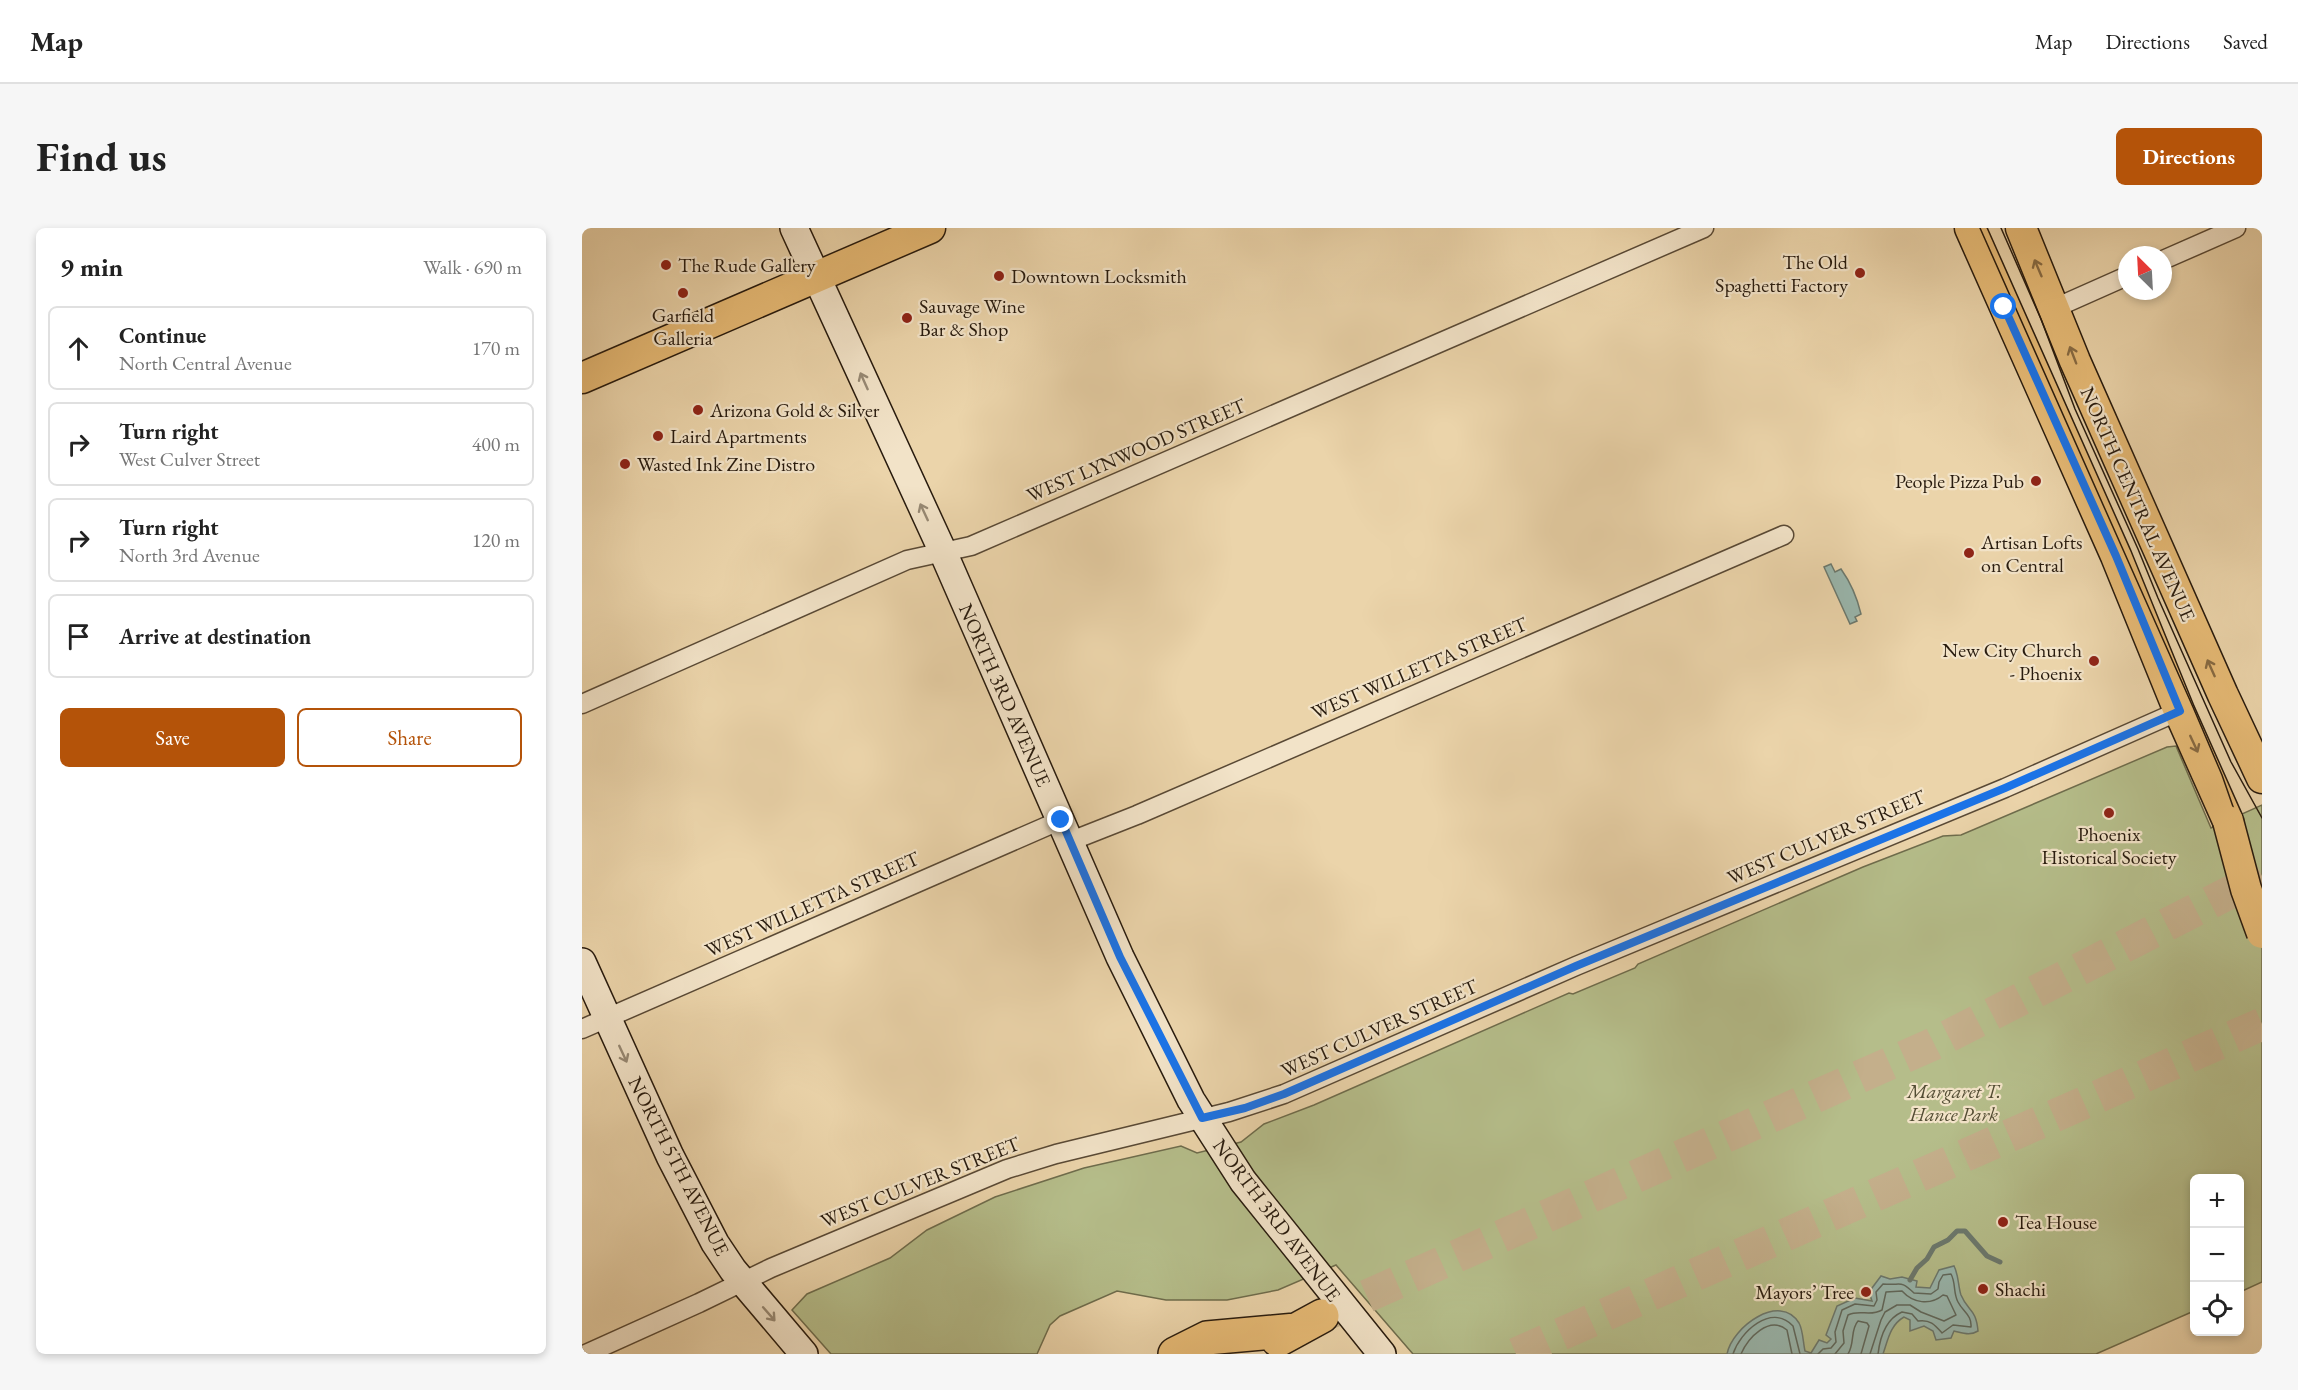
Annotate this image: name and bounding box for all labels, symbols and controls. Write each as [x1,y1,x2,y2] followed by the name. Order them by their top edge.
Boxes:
[30,23,83,59] text: Map
[2035,28,2072,55] text: Map
[2105,28,2190,55] text: Directions
[2223,28,2268,55] text: Saved
[2116,128,2262,185] button: Directions
[36,129,167,184] text: Find us
[2118,246,2172,300] north arrow
[1715,249,1849,298] place label: The Old Spaghetti Factory
[60,250,123,284] text: 9 min
[678,252,816,278] place label: The Rude Gallery
[423,254,522,280] text: Walk · 690 m
[659,258,673,272] marker: The Rude Gallery
[2032,259,2043,278] one-way arrow
[1011,263,1187,289] place label: Downtown Locksmith
[1853,266,1867,280] marker: The Old Spaghetti Factory
[992,269,1006,283] marker: Downtown Locksmith
[676,286,690,300] marker: Garfield Galleria
[919,293,1025,342] place label: Sauvage Wine Bar & Shop
[1990,293,2016,319] route start
[652,302,715,351] place label: Garfield Galleria
[900,311,914,325] marker: Sauvage Wine Bar & Shop
[119,321,206,350] text: Continue
[62,332,95,365] icon: ahead
[472,335,520,361] text: 170 m
[2067,346,2078,365] one-way arrow
[119,350,292,376] text: North Central Avenue
[857,372,869,390] one-way arrow
[2074,383,2202,625] street label: NORTH CENTRAL AVENUE
[1023,392,1250,508] street label: WEST LYNWOOD STREET
[709,397,880,423] place label: Arizona Gold & Silver
[691,403,705,417] marker: Arizona Gold & Silver
[119,417,218,446] text: Turn right
[670,423,807,449] place label: Laird Apartments
[62,428,95,461] icon: right
[651,429,665,443] marker: Laird Apartments
[472,431,520,457] text: 400 m
[119,446,260,472] text: West Culver Street
[637,451,815,477] place label: Wasted Ink Zine Distro
[618,457,632,471] marker: Wasted Ink Zine Distro
[1895,468,2024,494] place label: People Pizza Pub
[2029,474,2043,488] marker: People Pizza Pub
[918,503,930,521] one-way arrow
[119,513,218,542] text: Turn right
[62,524,95,557] icon: right
[472,527,520,553] text: 120 m
[1980,529,2082,578] place label: Artisan Lofts on Central
[119,542,260,568] text: North 3rd Avenue
[1962,546,1976,560] marker: Artisan Lofts on Central
[953,599,1057,791] street label: NORTH 3RD AVENUE
[1307,610,1531,725] street label: WEST WILLETTA STREET
[62,620,95,653] icon: arrive
[119,622,311,651] text: Arrive at destination
[1942,637,2082,686] place label: New City Church - Phoenix
[2087,654,2101,668] marker: New City Church - Phoenix
[2204,659,2216,677] one-way arrow
[60,708,285,767] button: Save
[297,708,522,767] button: Share
[2189,734,2201,752] one-way arrow
[1723,783,1930,891] street label: WEST CULVER STREET
[1047,806,1073,832] route end
[2102,806,2116,820] marker: Phoenix Historical Society
[2041,821,2177,870] place label: Phoenix Historical Society
[701,845,924,963] street label: WEST WILLETTA STREET
[1276,973,1482,1083] street label: WEST CULVER STREET
[618,1044,629,1062] one-way arrow
[623,1072,735,1260] street label: NORTH 5TH AVENUE
[1906,1078,2001,1127] park label: Margaret T. Hance Park
[816,1130,1024,1234] street label: WEST CULVER STREET
[1207,1133,1347,1307] street label: NORTH 3RD AVENUE
[2190,1174,2244,1336] map controls
[2190,1174,2244,1228] button: +
[2015,1209,2097,1235] place label: Tea House
[1996,1215,2010,1229] marker: Tea House
[2190,1228,2244,1282] button: −
[1995,1276,2046,1302] place label: Shachi
[1755,1279,1854,1305] place label: Mayors’ Tree
[1976,1282,1990,1296] marker: Shachi
[2190,1282,2244,1336] button: locate
[1859,1285,1873,1299] marker: Mayors’ Tree
[762,1306,776,1321] one-way arrow

